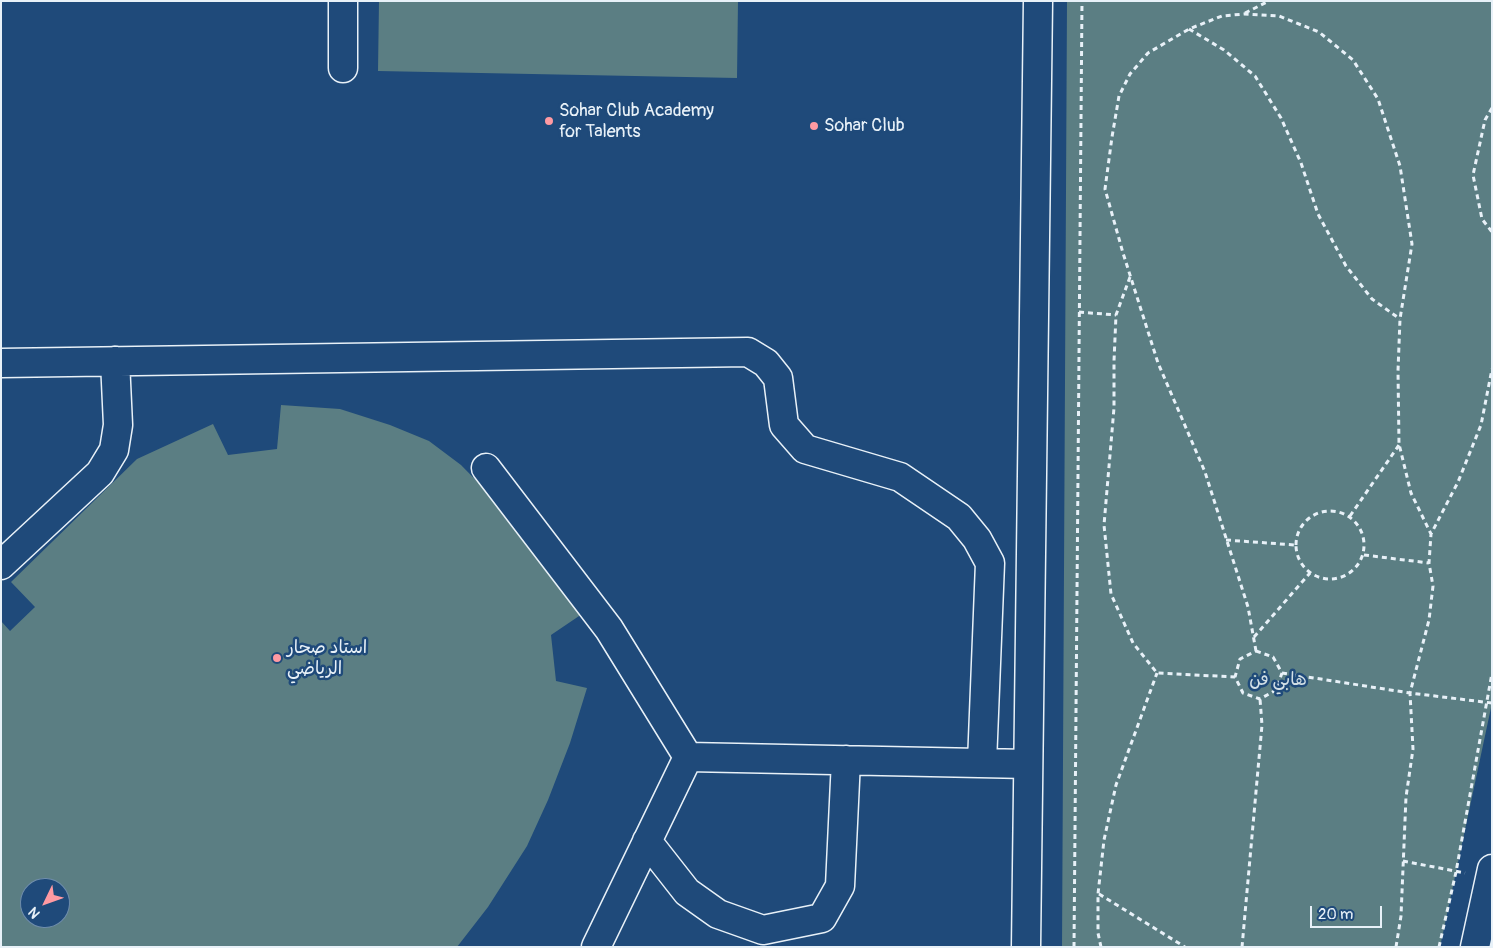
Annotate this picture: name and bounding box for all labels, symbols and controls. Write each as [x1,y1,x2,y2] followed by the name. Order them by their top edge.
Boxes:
[559,100,714,142] place label: Sohar Club Academy for Talents
[543,115,555,127] marker: Sohar Club Academy for Talents
[824,115,905,137] place label: Sohar Club
[808,120,820,132] marker: Sohar Club
[287,637,367,680] place label: استاد صحار الرياضي
[271,652,283,664] marker: استاد صحار الرياضي
[1249,669,1307,691] park label: هابي فن
[20,878,70,928] north arrow
[1313,896,1386,928] scale bar
[25,903,44,922] text: N
[1318,905,1353,924] text: 20 m

